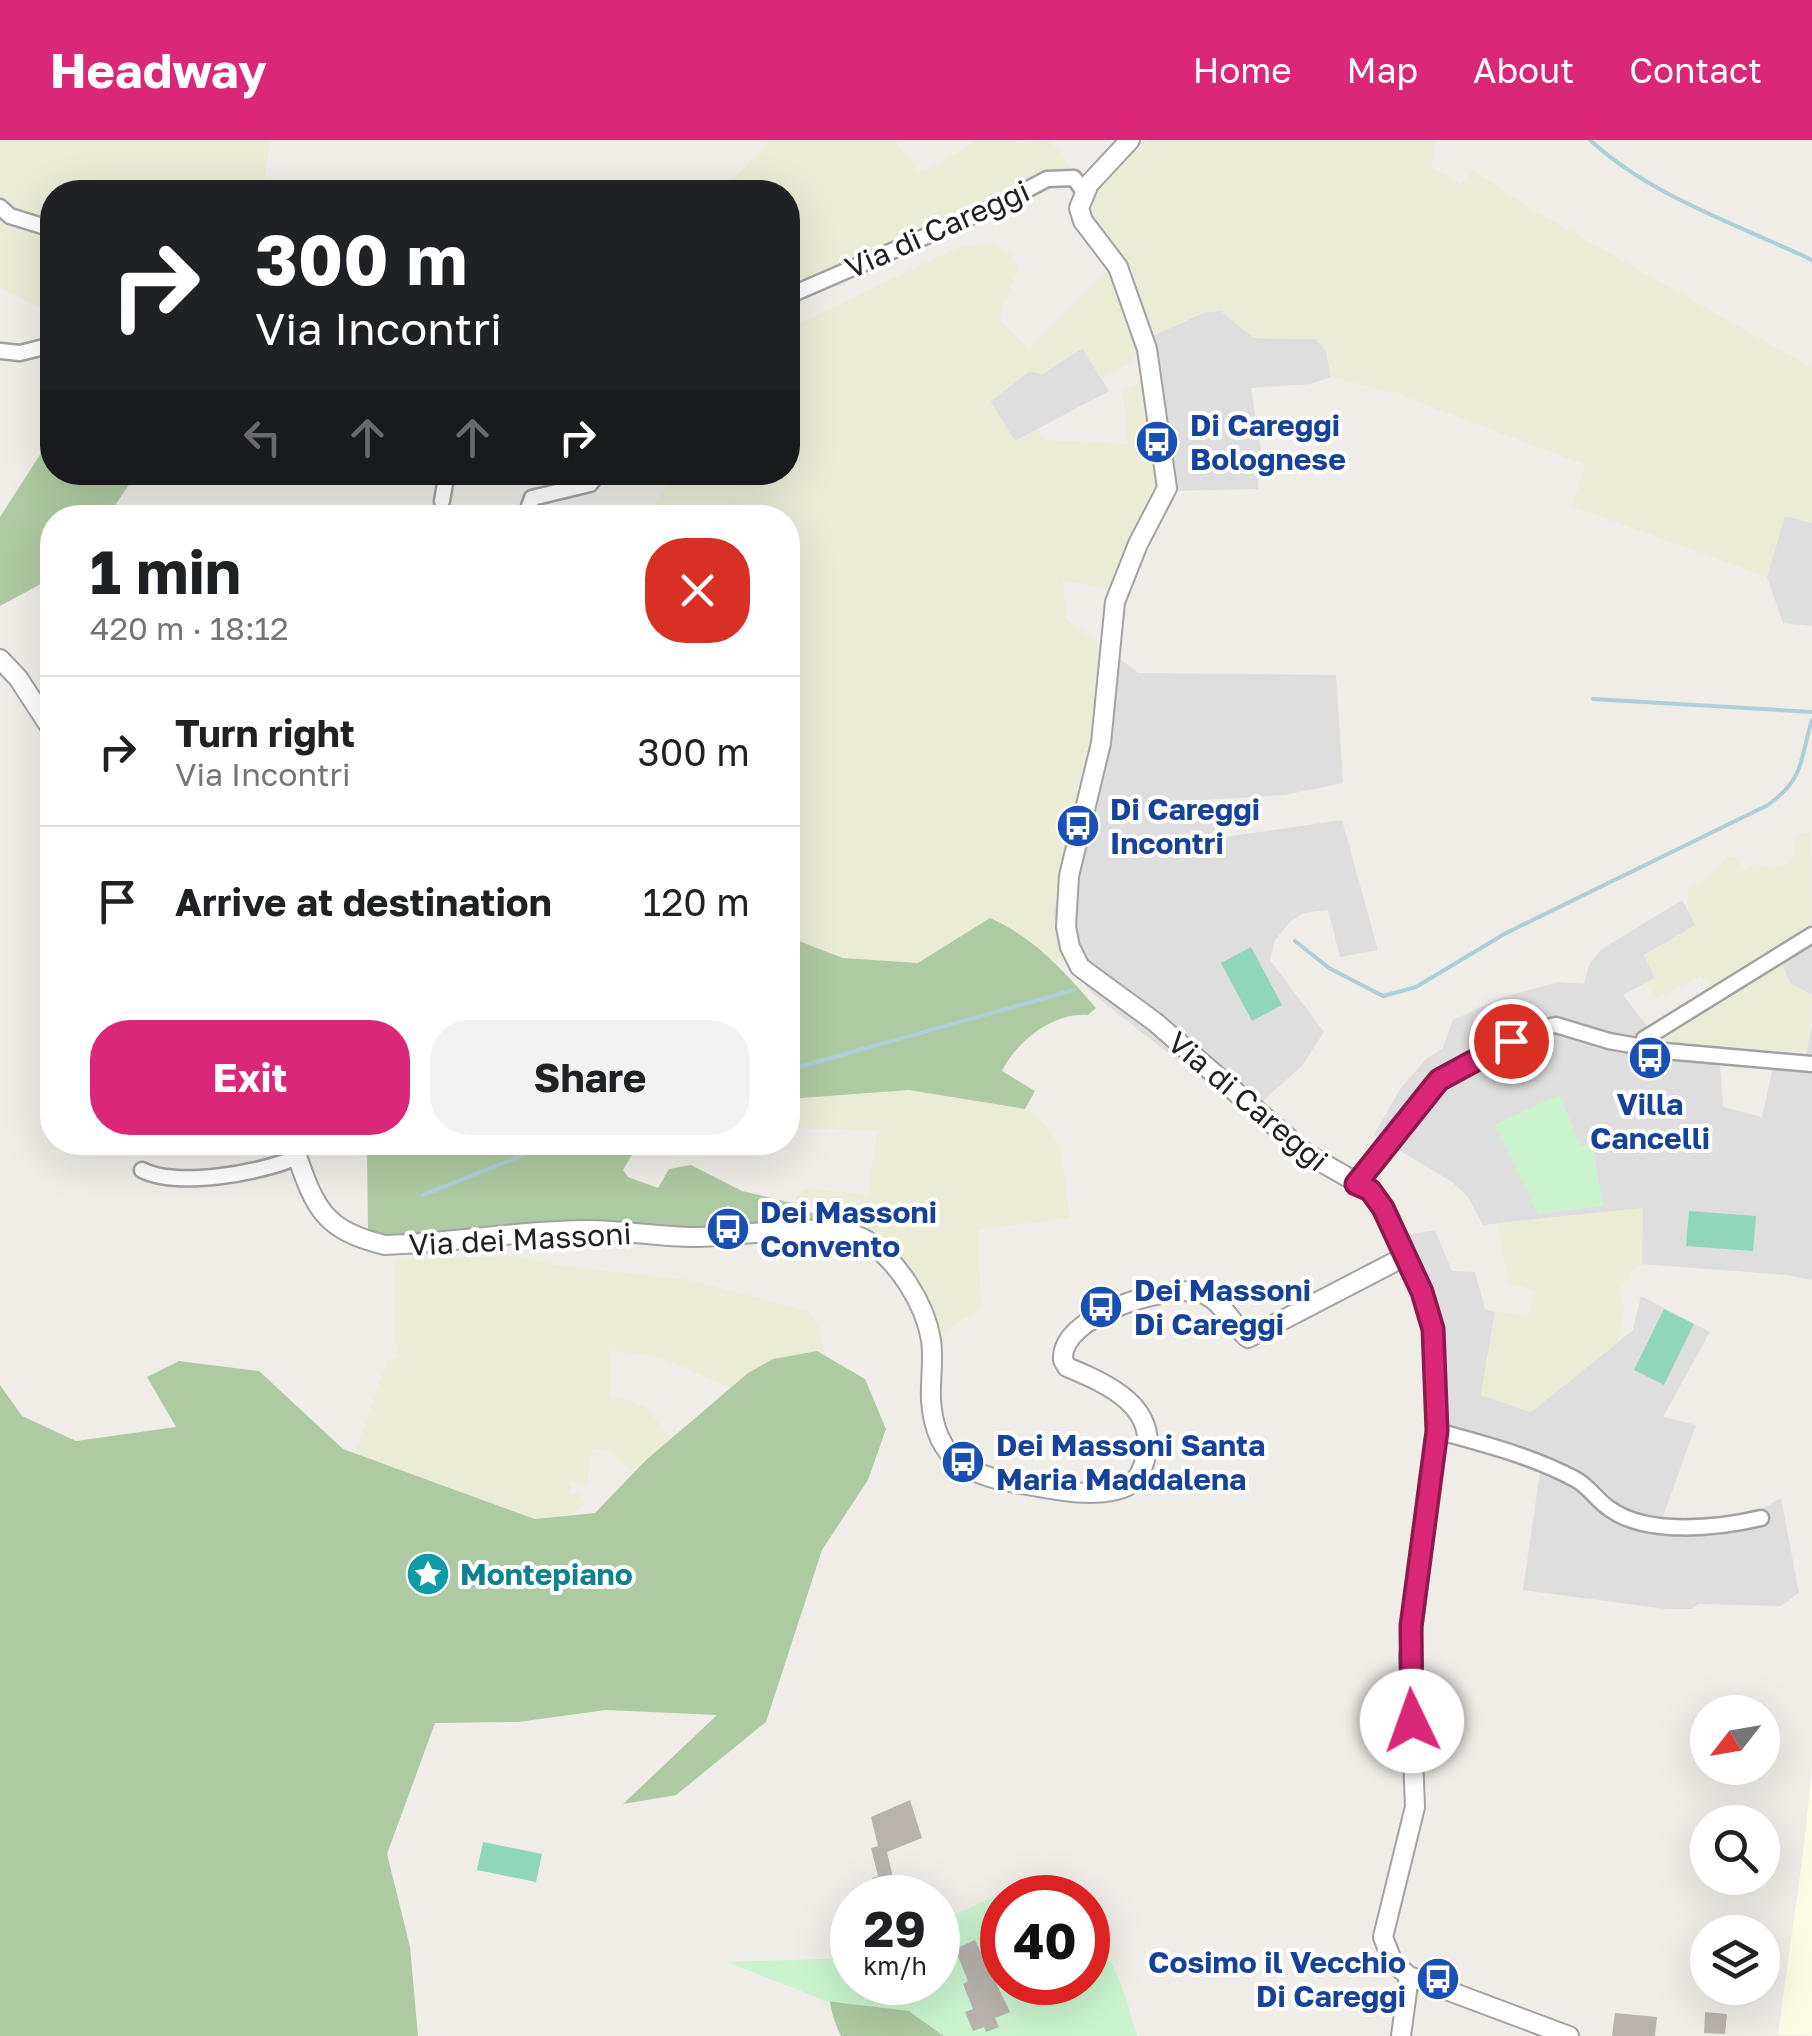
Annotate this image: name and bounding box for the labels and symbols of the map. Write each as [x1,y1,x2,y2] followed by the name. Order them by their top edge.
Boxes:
[839,172,1035,286] street label: Via di Careggi
[1190,407,1346,477] place label: Di Careggi Bolognese
[1134,419,1180,465] bus stop icon: Di Careggi Bolognese
[1110,791,1260,861] place label: Di Careggi Incontri
[1055,803,1101,849] bus stop icon: Di Careggi Incontri
[1469,999,1554,1084] pin
[1161,1024,1335,1178] street label: Via di Careggi
[1627,1035,1673,1081] bus stop icon: Villa Cancelli
[1590,1086,1710,1156] place label: Villa Cancelli
[760,1194,937,1264] place label: Dei Massoni Convento
[705,1206,751,1252] bus stop icon: Dei Massoni Convento
[408,1215,632,1263] street label: Via dei Massoni
[1134,1272,1311,1342] place label: Dei Massoni Di Careggi
[1078,1284,1124,1330] bus stop icon: Dei Massoni Di Careggi
[996,1427,1266,1497] place label: Dei Massoni Santa Maria Maddalena
[940,1439,986,1485] bus stop icon: Dei Massoni Santa Maria Maddalena
[405,1551,451,1597] place icon: Montepiano
[460,1556,633,1592] place label: Montepiano
[1360,1669,1464,1773] position arrow
[1690,1695,1780,1785] north arrow
[980,1875,1110,2005] speed limit sign: 40
[1148,1944,1406,2014] place label: Cosimo il Vecchio Di Careggi
[1415,1956,1461,2002] bus stop icon: Cosimo il Vecchio Di Careggi

